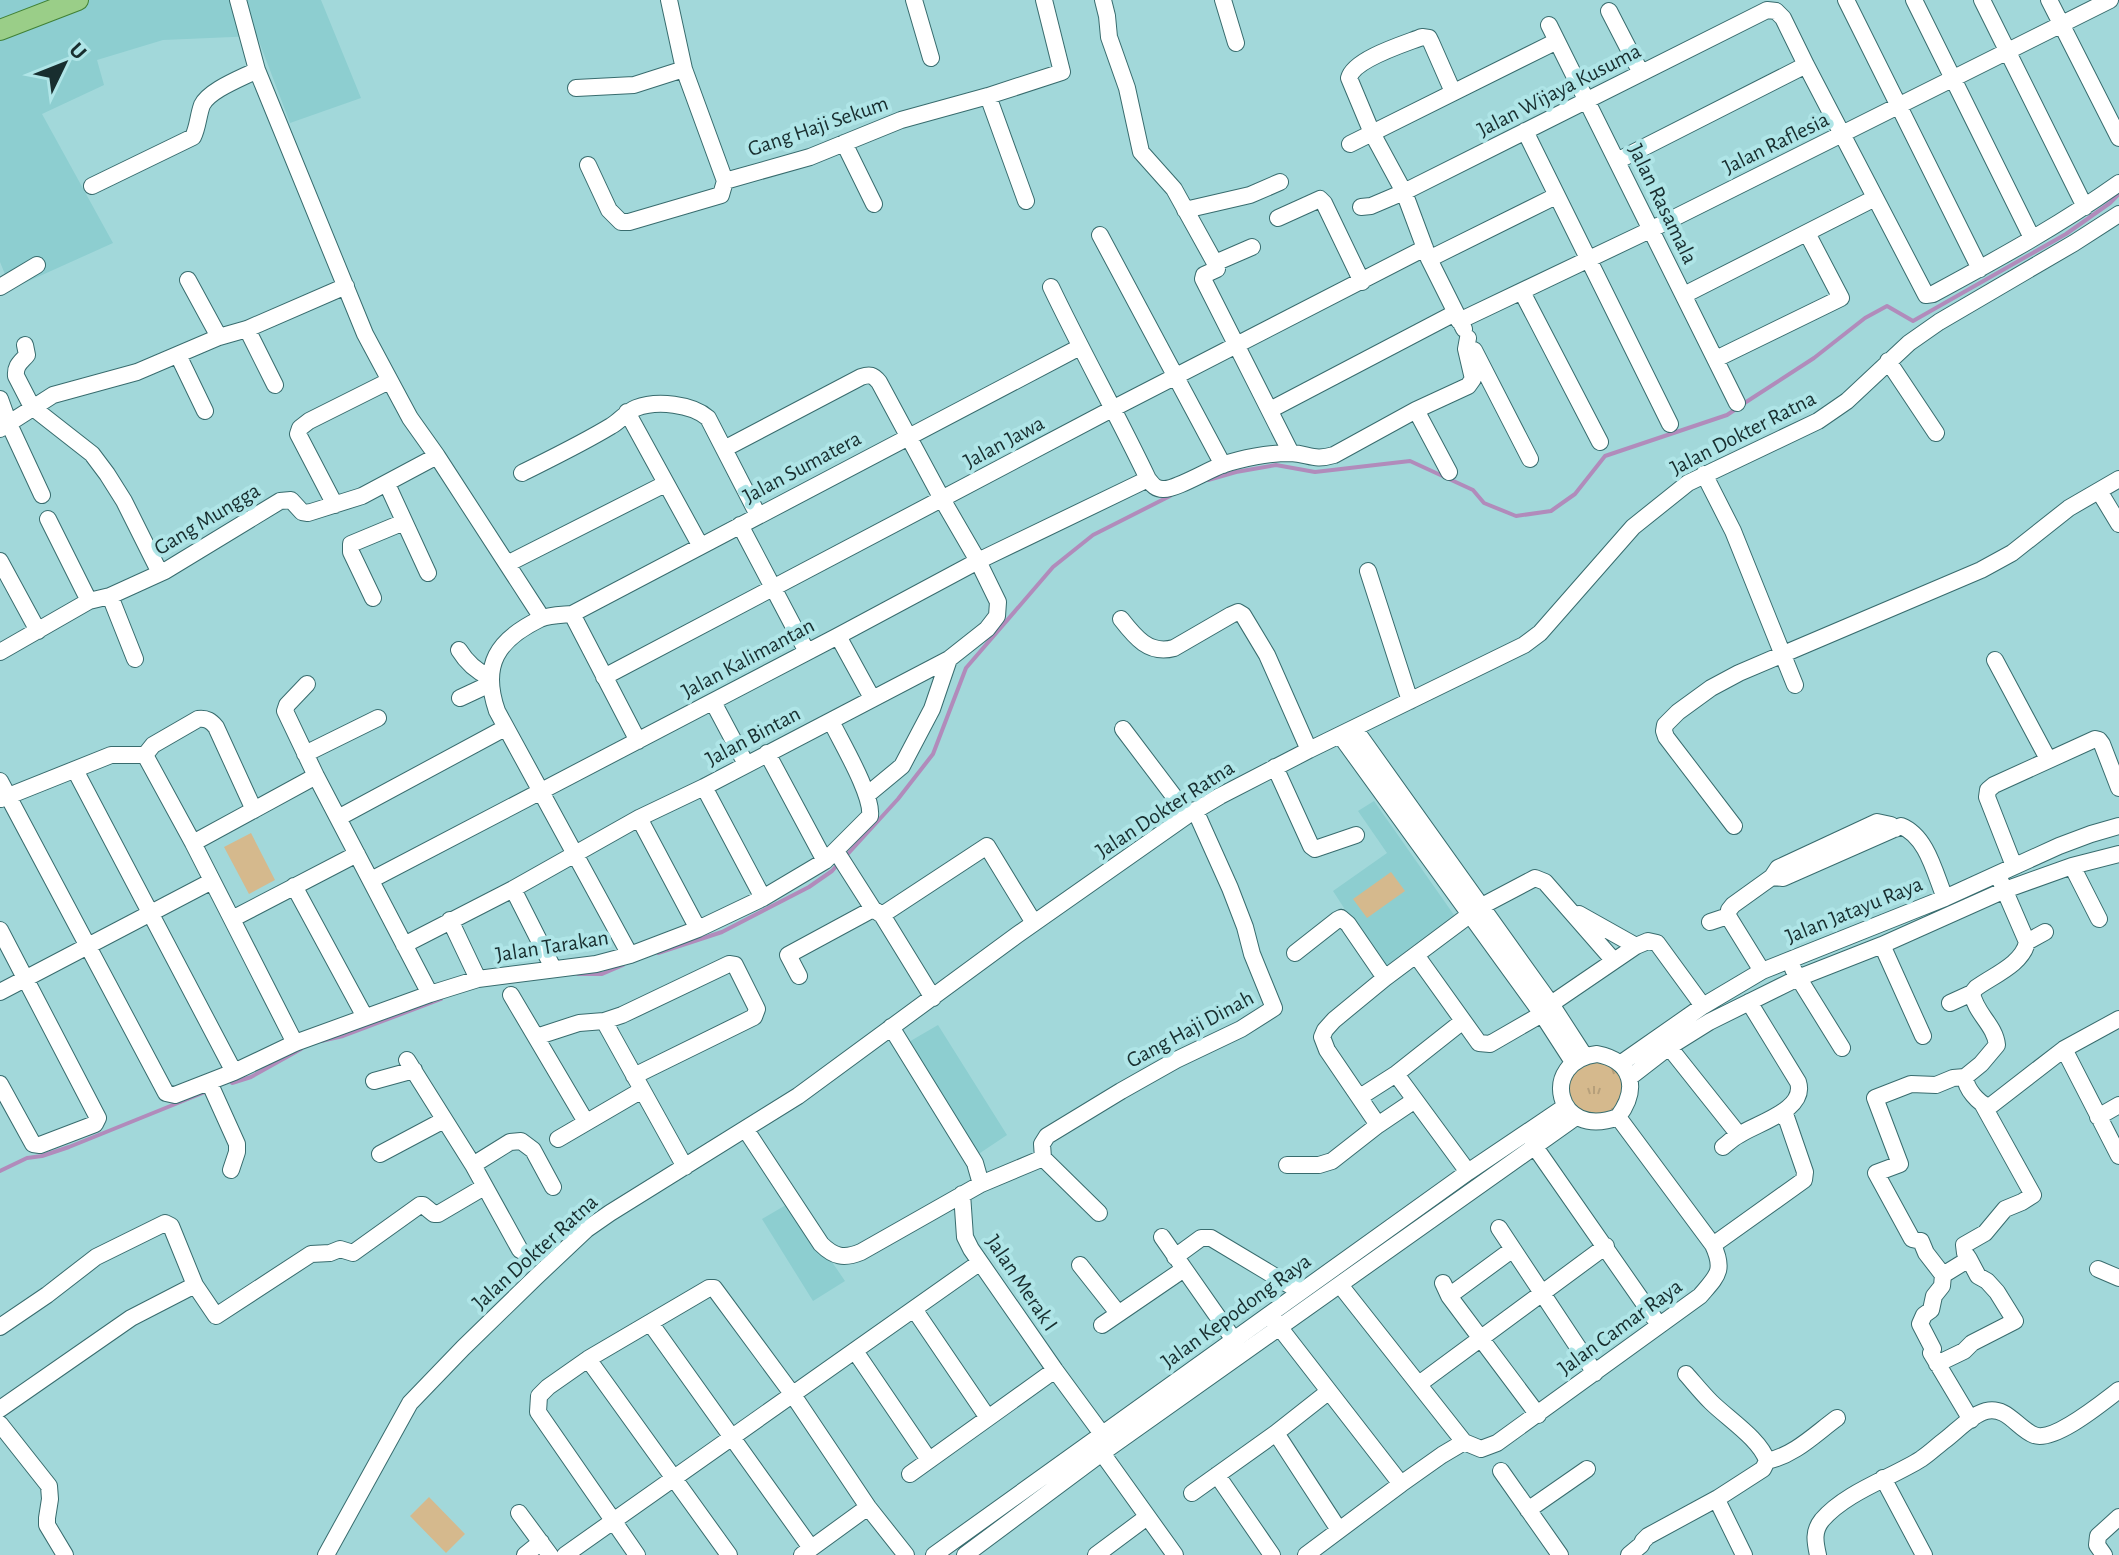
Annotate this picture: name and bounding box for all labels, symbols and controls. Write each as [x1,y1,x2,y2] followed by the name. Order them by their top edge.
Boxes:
[24,24,104,104] north arrow
[65,38,91,64] text: U
[1474,39,1644,141] street label: Jalan Wijaya Kusuma
[745,92,891,160] street label: Gang Haji Sekum
[1720,108,1832,178] street label: Jalan Raflesia
[1625,141,1701,267] street label: Jalan Rasamala
[1667,387,1819,479] street label: Jalan Dokter Ratna
[960,412,1048,472] street label: Jalan Jawa
[739,427,865,507] street label: Jalan Sumatera
[150,479,264,559] street label: Gang Mungga
[678,614,818,702] street label: Jalan Kalimantan
[702,702,804,770] street label: Jalan Bintan
[1092,756,1238,862] street label: Jalan Dokter Ratna
[1782,873,1926,947] street label: Jalan Jatayu Raya
[494,926,610,966] street label: Jalan Tarakan
[1123,986,1257,1072] street label: Gang Haji Dinah
[468,1190,602,1314] street label: Jalan Dokter Ratna
[982,1231,1062,1335] street label: Jalan Merak I
[1157,1249,1315,1373] street label: Jalan Kepodong Raya
[1554,1275,1686,1379] street label: Jalan Camar Raya

